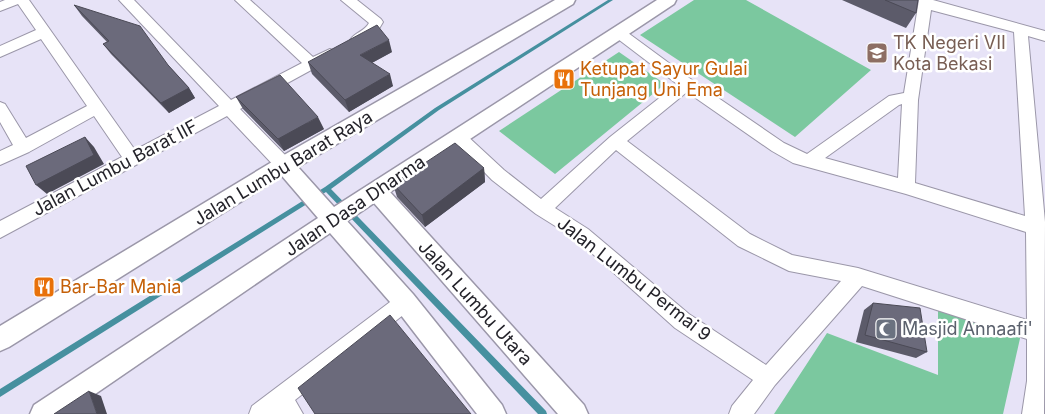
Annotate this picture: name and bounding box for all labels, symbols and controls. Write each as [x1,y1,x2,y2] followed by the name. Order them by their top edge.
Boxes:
[893,32,1006,74] place label: TK Negeri VII Kota Bekasi
[865,41,889,65] school or university icon: TK Negeri VII Kota Bekasi
[580,58,748,100] place label: Ketupat Sayur Gulai Tunjang Uni Ema
[552,67,576,91] restaurant icon: Ketupat Sayur Gulai Tunjang Uni Ema
[189,106,376,229] street label: Jalan Lumbu Barat Raya
[29,115,201,220] street label: Jalan Lumbu Barat IIF
[280,151,429,260] street label: Jalan Dasa Dharma
[553,212,715,345] street label: Jalan Lumbu Permai 9
[414,236,537,369] street label: Jalan Lumbu Utara
[32,275,56,299] restaurant icon: Bar-Bar Mania
[60,276,181,297] place label: Bar-Bar Mania
[874,317,898,341] mosque icon: Masjid Annaafi'
[902,318,1033,339] place label: Masjid Annaafi'

